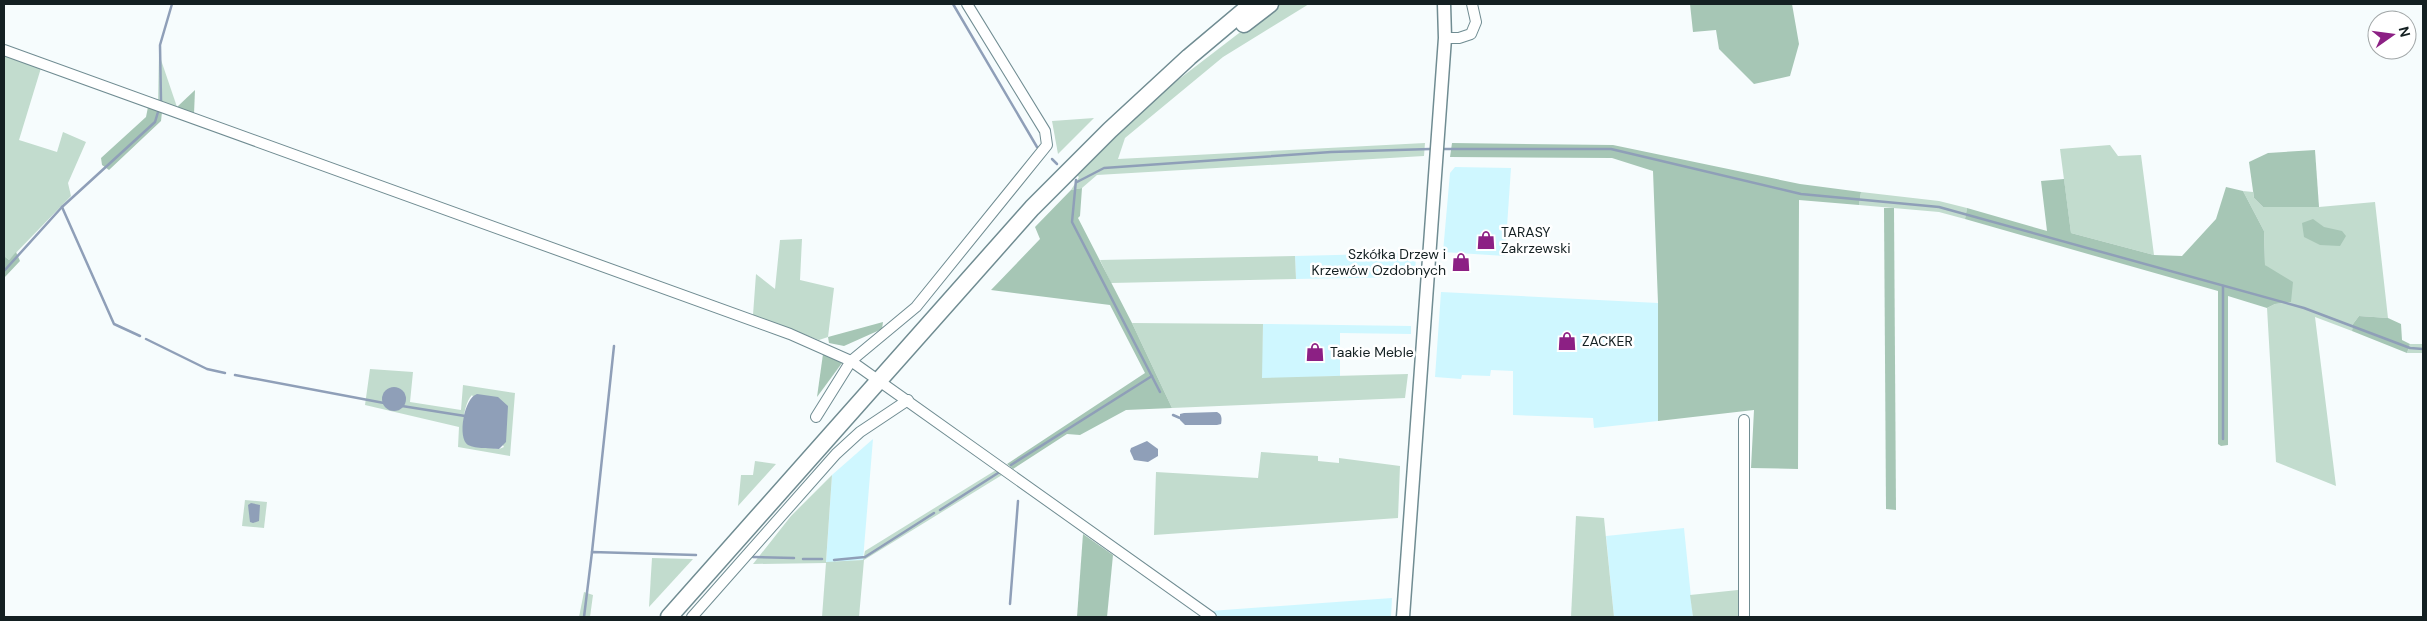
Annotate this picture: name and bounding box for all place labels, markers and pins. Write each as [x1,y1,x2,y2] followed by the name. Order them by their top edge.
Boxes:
[1501,223,1571,257] place label: TARASY Zakrzewski
[1475,229,1497,251] shop icon: TARASY Zakrzewski
[1312,245,1446,279] place label: Szkółka Drzew i Krzewów Ozdobnych
[1450,251,1472,273] shop icon: Szkółka Drzew i Krzewów Ozdobnych
[1556,330,1578,352] shop icon: ZACKER
[1582,332,1633,350] place label: ZACKER
[1304,341,1326,363] shop icon: Taakie Meble
[1330,343,1414,361] place label: Taakie Meble

